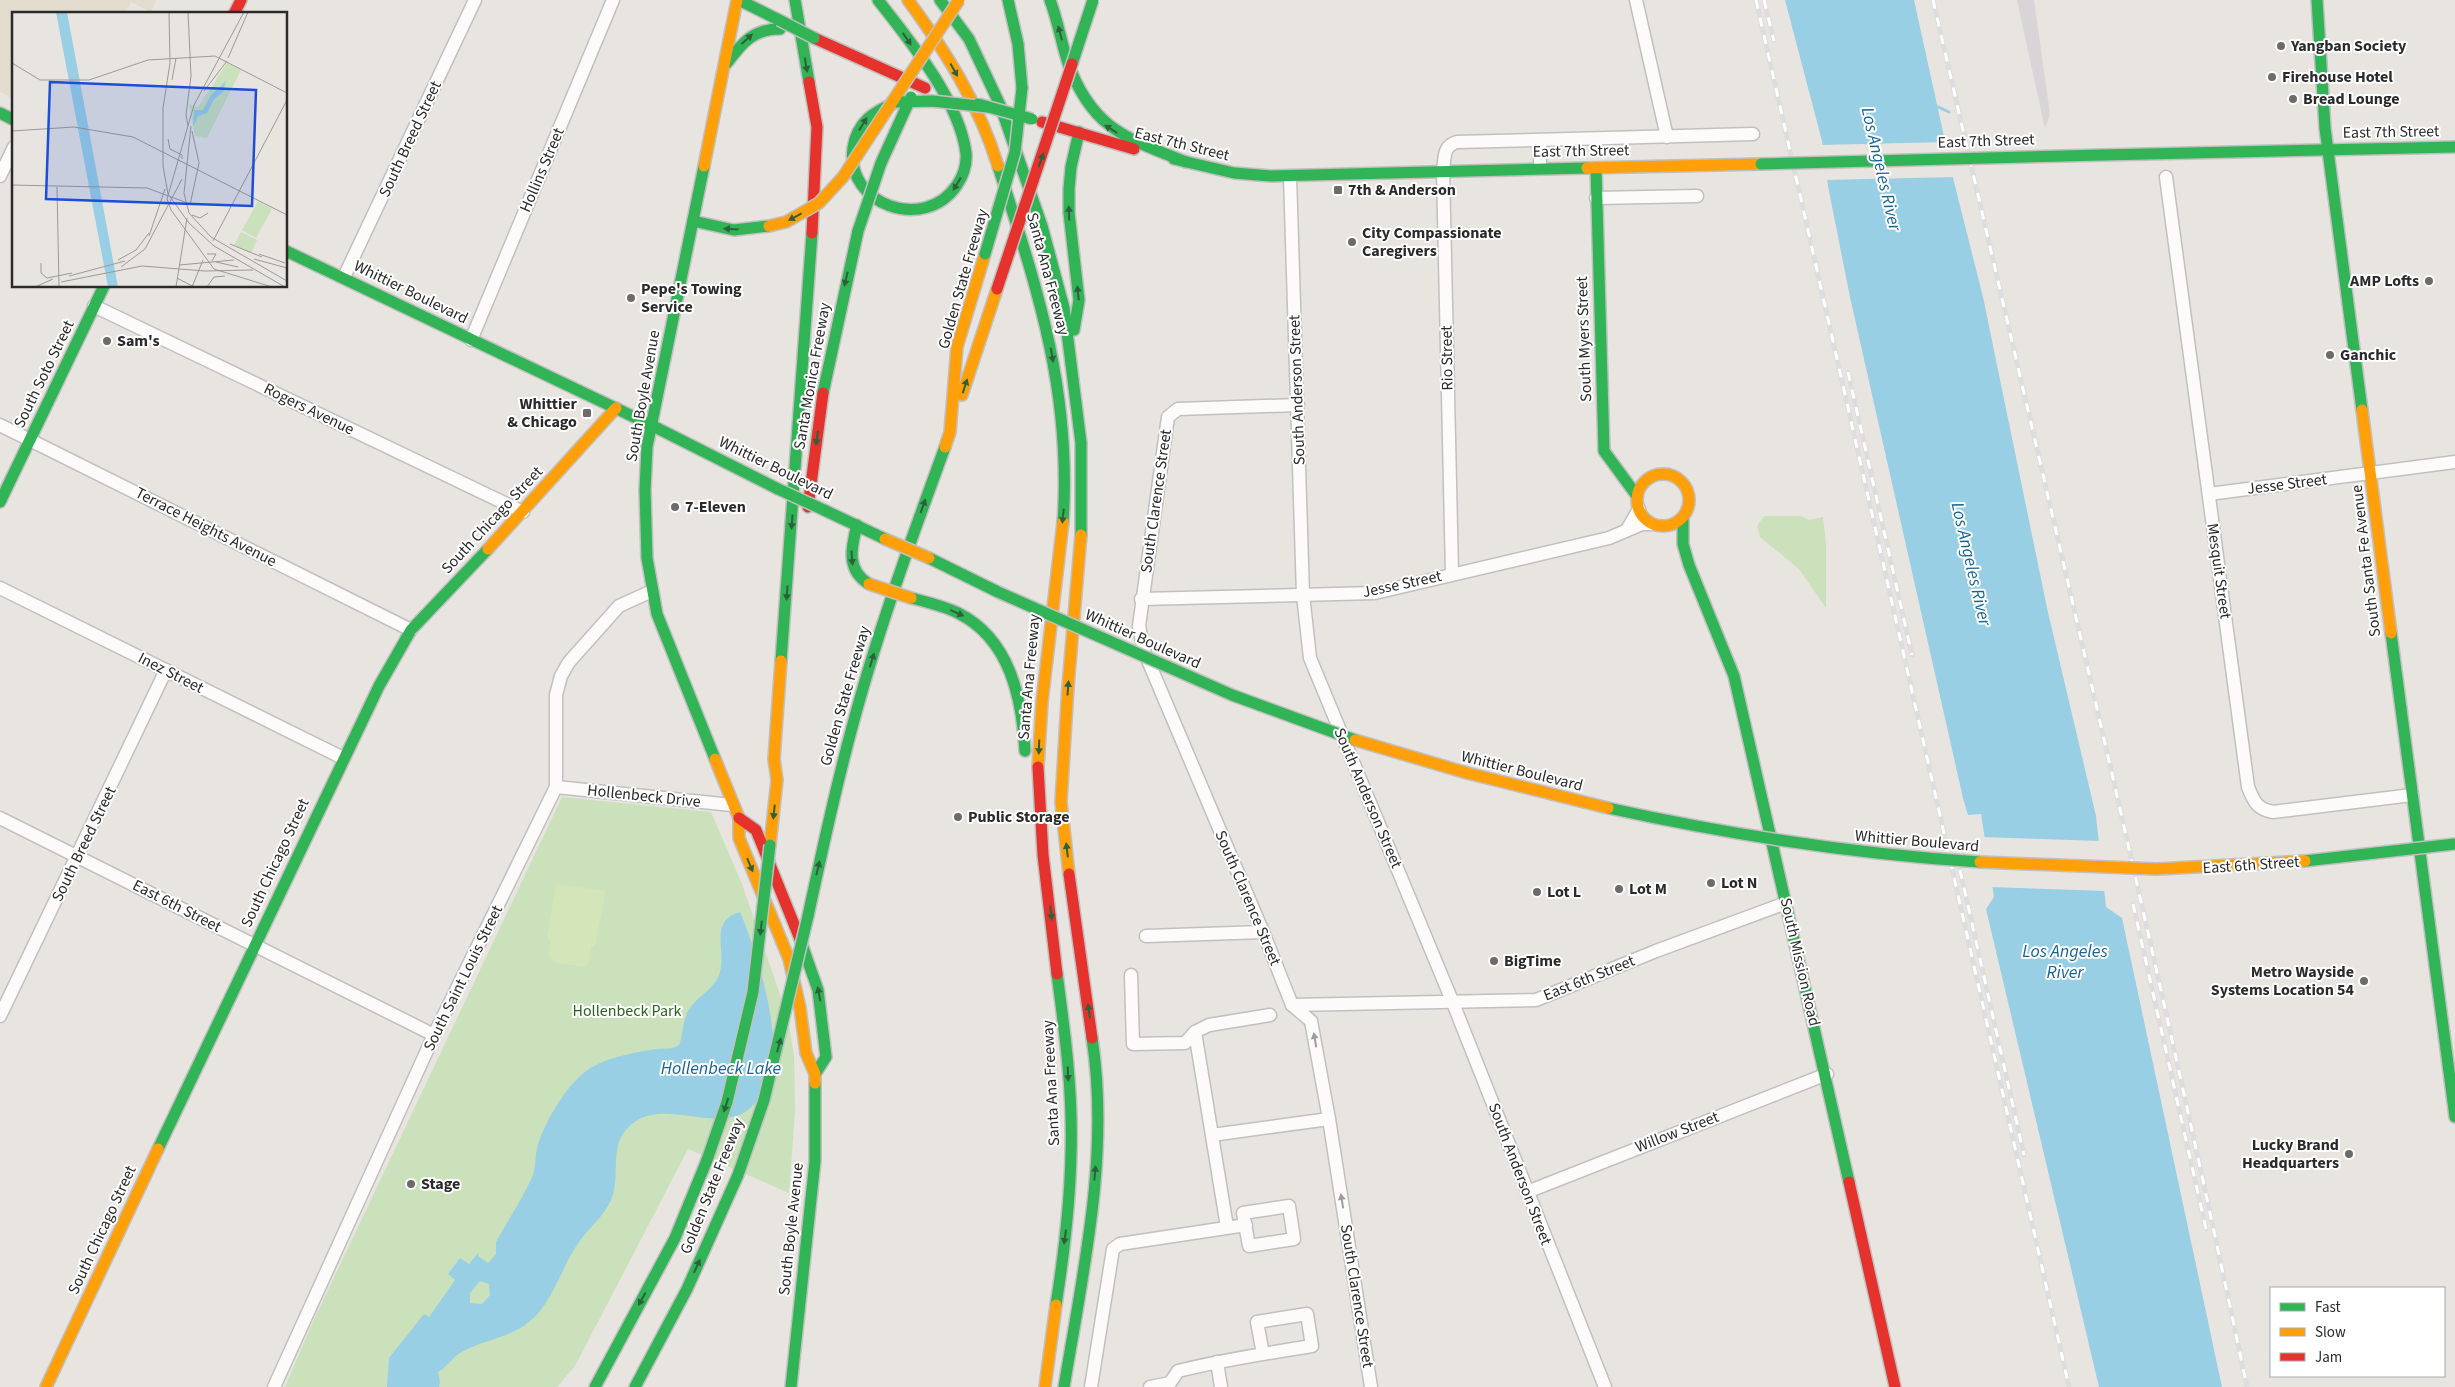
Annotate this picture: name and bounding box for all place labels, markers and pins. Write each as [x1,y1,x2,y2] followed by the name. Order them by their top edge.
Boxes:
[2290,35,2407,57] place label: Yangban Society
[2275,40,2287,52] marker: Yangban Society
[2282,66,2393,88] place label: Firehouse Hotel
[2266,71,2278,83] marker: Firehouse Hotel
[2303,88,2400,110] place label: Bread Lounge
[2287,93,2299,105] marker: Bread Lounge
[1348,179,1456,201] place label: 7th & Anderson
[1332,184,1344,196] marker: 7th & Anderson
[1362,222,1502,262] place label: City Compassionate Caregivers
[1346,236,1358,248] marker: City Compassionate Caregivers
[2349,270,2419,292] place label: AMP Lofts
[2423,275,2435,287] marker: AMP Lofts
[641,278,742,318] place label: Pepe's Towing Service
[625,292,637,304] marker: Pepe's Towing Service
[117,330,160,352] place label: Sam's
[101,335,113,347] marker: Sam's
[2340,344,2397,366] place label: Ganchic
[2324,349,2336,361] marker: Ganchic
[507,393,578,433] place label: Whittier & Chicago
[581,407,593,419] marker: Whittier & Chicago
[685,496,746,518] place label: 7-Eleven
[669,501,681,513] marker: 7-Eleven
[968,806,1070,828] place label: Public Storage
[952,811,964,823] marker: Public Storage
[1721,872,1758,894] place label: Lot N
[1705,877,1717,889] marker: Lot N
[1629,878,1667,900] place label: Lot M
[1547,881,1581,903] place label: Lot L
[1613,883,1625,895] marker: Lot M
[1531,886,1543,898] marker: Lot L
[1504,950,1561,972] place label: BigTime
[1488,955,1500,967] marker: BigTime
[2211,961,2355,1001] place label: Metro Wayside Systems Location 54
[2358,975,2370,987] marker: Metro Wayside Systems Location 54
[2242,1134,2339,1174] place label: Lucky Brand Headquarters
[2343,1148,2355,1160] marker: Lucky Brand Headquarters
[421,1173,460,1195] place label: Stage
[405,1178,417,1190] marker: Stage

